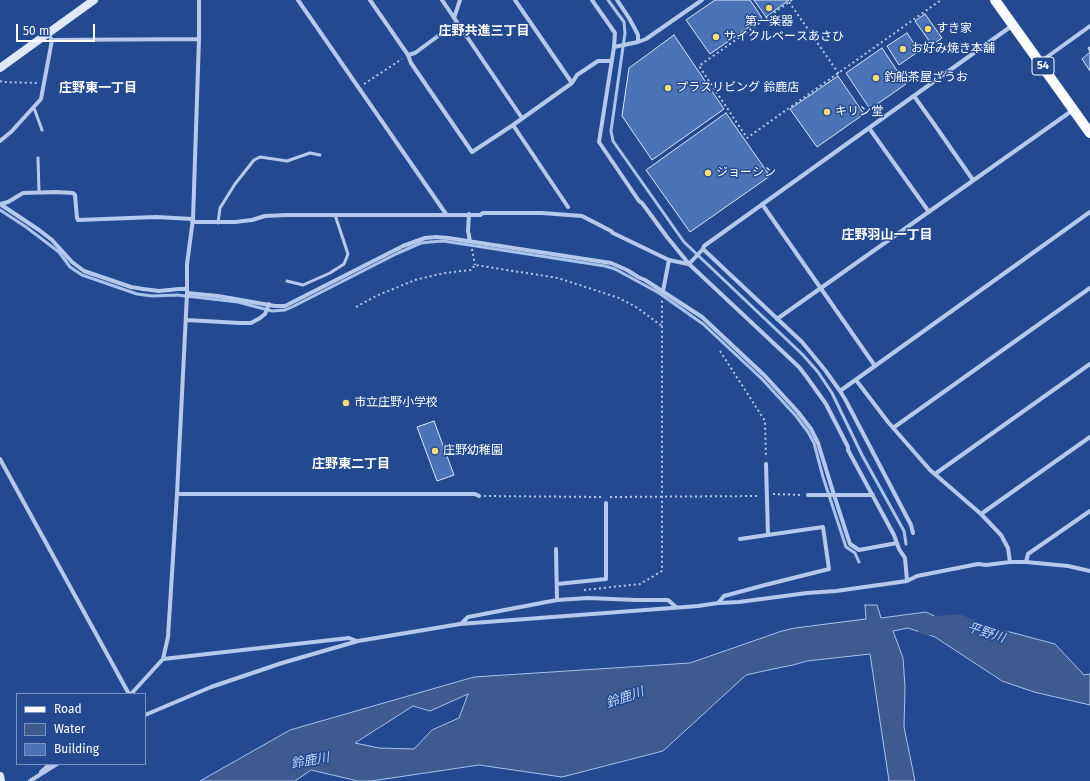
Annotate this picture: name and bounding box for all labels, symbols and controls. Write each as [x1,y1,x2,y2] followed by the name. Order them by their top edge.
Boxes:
[764,3,774,13] marker: 第一楽器
[745,15,793,29] place label: 第一楽器
[18,16,97,42] scale bar
[936,22,972,36] place label: すき家
[439,23,529,39] district label: 庄野共進三丁目
[23,24,49,38] text: 50 m
[923,24,933,34] marker: すき家
[724,30,844,44] place label: サイクルベースあさひ
[711,32,721,42] marker: サイクルベースあさひ
[911,42,995,56] place label: お好み焼き本舗
[898,44,908,54] marker: お好み焼き本舗
[1032,57,1054,75] road number: 54
[884,71,968,85] place label: 釣船茶屋ざうお
[871,73,881,83] marker: 釣船茶屋ざうお
[59,80,137,96] district label: 庄野東一丁目
[676,81,799,95] place label: プラスリビング 鈴鹿店
[663,83,673,93] marker: プラスリビング 鈴鹿店
[835,105,883,119] place label: キリン堂
[822,107,832,117] marker: キリン堂
[716,166,776,180] place label: ジョーシン
[703,168,713,178] marker: ジョーシン
[842,227,932,243] district label: 庄野羽山一丁目
[354,396,438,410] place label: 市立庄野小学校
[341,398,351,408] marker: 市立庄野小学校
[443,444,503,458] place label: 庄野幼稚園
[430,446,440,456] marker: 庄野幼稚園
[312,456,390,472] district label: 庄野東二丁目
[965,620,1007,646] water label: 平野川
[604,684,646,712] water label: 鈴鹿川
[16,693,146,765] legend
[54,702,82,716] text: Road
[54,722,85,736] text: Water
[54,742,99,756] text: Building
[289,750,331,772] water label: 鈴鹿川

